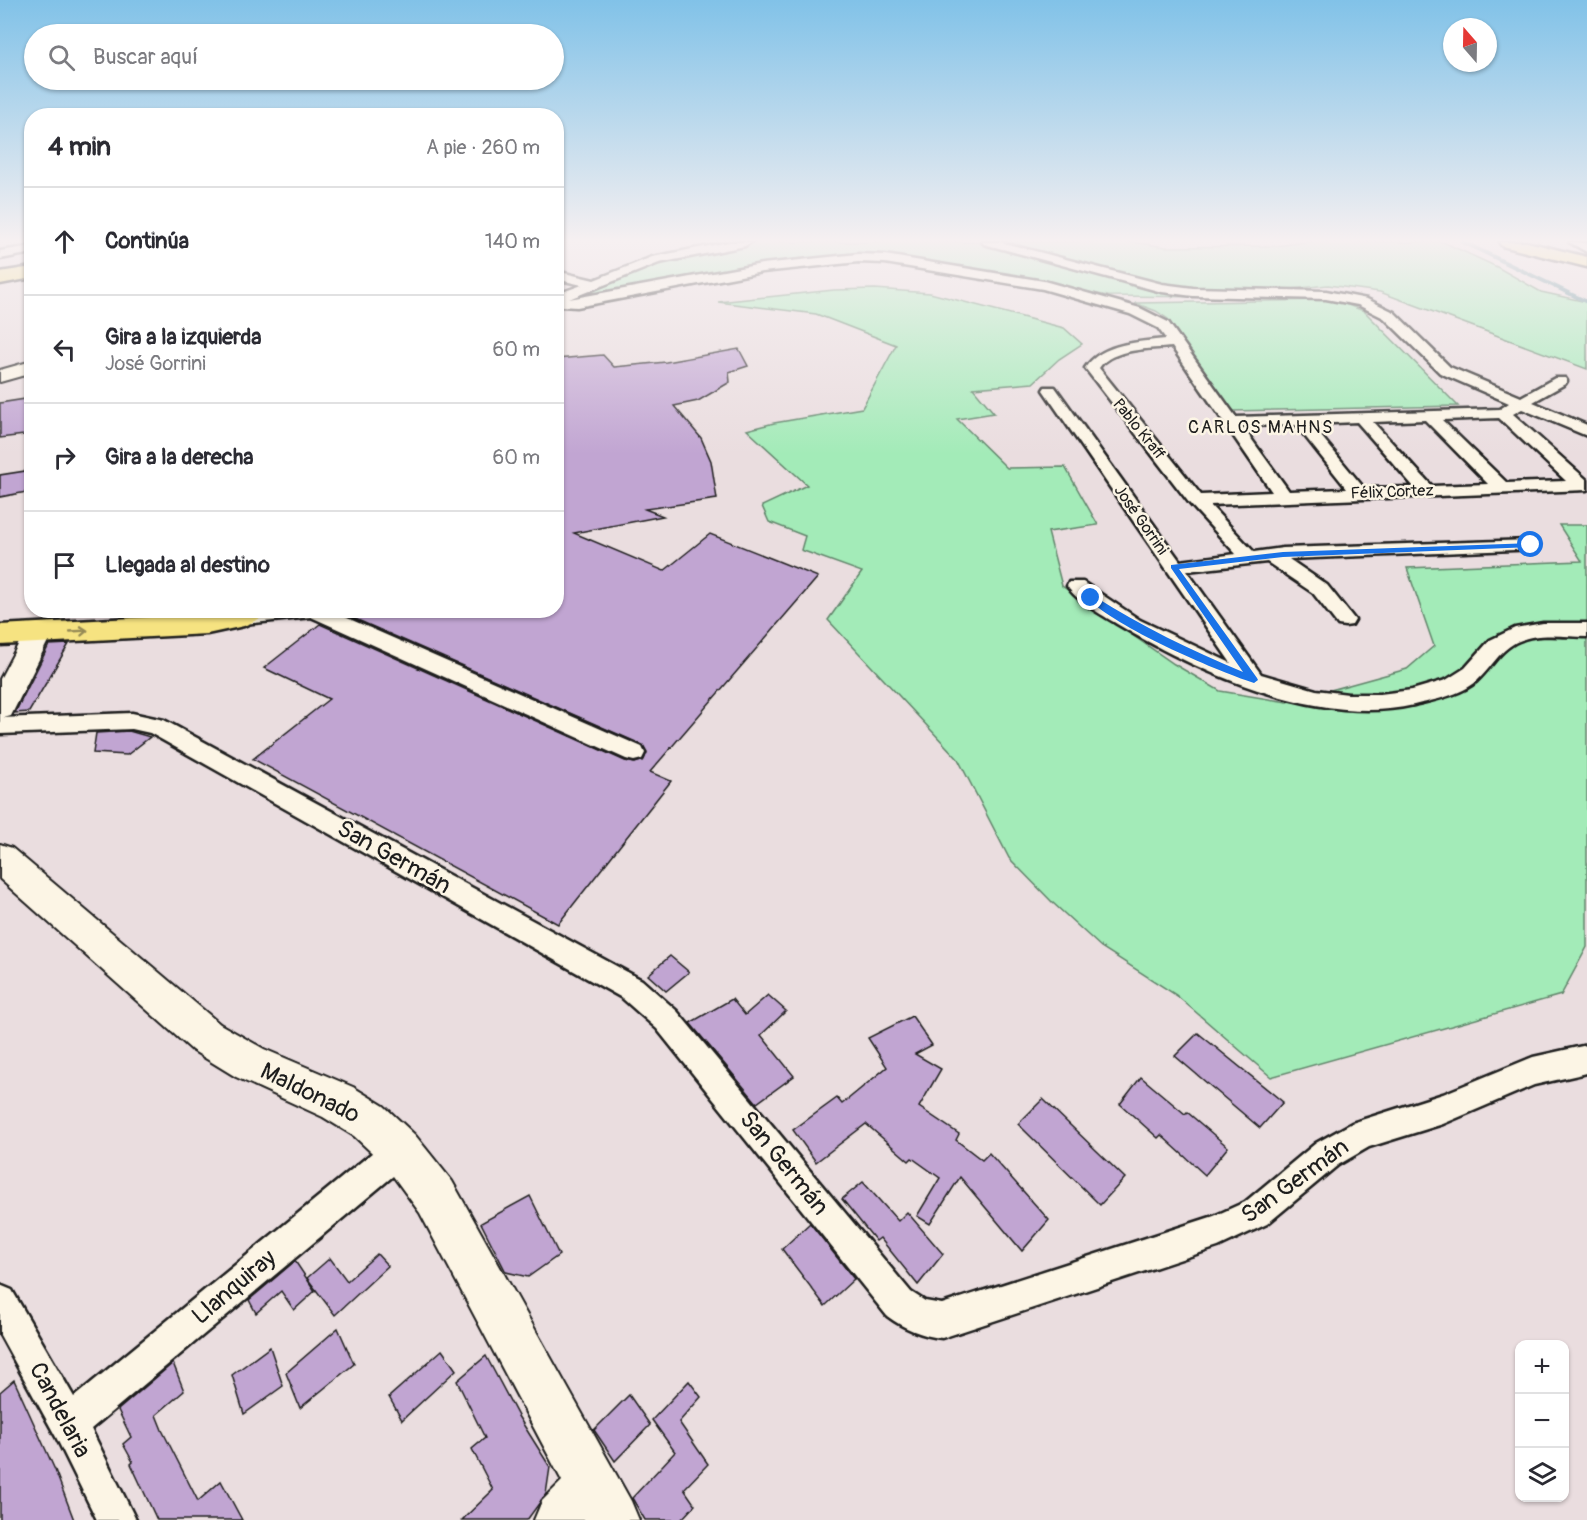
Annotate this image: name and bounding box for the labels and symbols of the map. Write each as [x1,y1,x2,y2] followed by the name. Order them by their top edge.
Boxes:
[1443,18,1497,72] north arrow
[1108,394,1170,464] street label: Pablo Kraff
[1188,416,1334,439] district label: CARLOS MAHNS
[1110,481,1172,559] street label: José Gorrini
[1350,481,1434,503] street label: Félix Cortez
[1517,531,1543,557] route start
[1077,584,1103,610] route end
[69,625,89,636] one-way arrow
[332,814,456,900] street label: San Germán
[256,1057,365,1130] street label: Maldonado
[733,1105,835,1221] street label: San Germán
[1236,1132,1354,1230] street label: San Germán
[186,1243,282,1331] street label: Llanquiray
[23,1357,97,1463] street label: Candelaria

